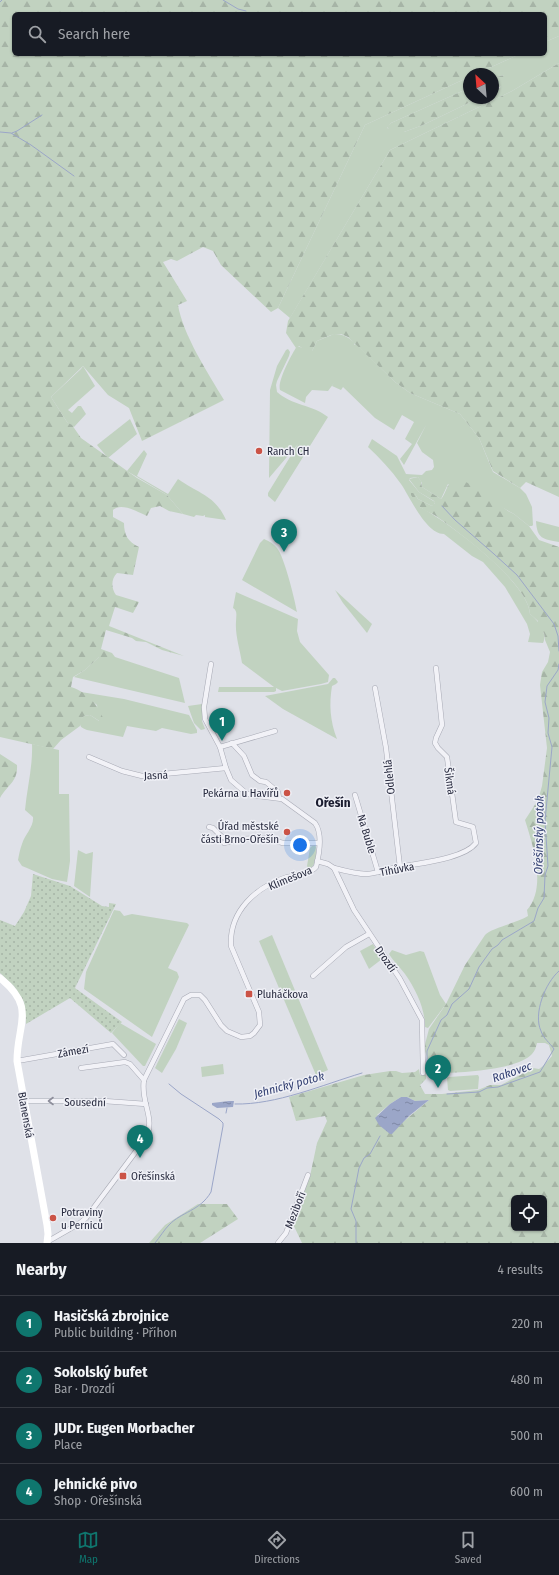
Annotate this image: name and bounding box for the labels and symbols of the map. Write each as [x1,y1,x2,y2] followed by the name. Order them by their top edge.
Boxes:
[463,68,499,104] north arrow
[267,445,309,458] place label: Ranch CH
[254,446,264,456] marker: Ranch CH
[271,519,297,552] pin: 3
[209,708,235,741] pin: 1
[381,759,398,795] street label: Odlehlá
[441,767,459,795] street label: Šikmá
[144,769,168,782] street label: Jasná
[203,787,279,800] place label: Pekárna u Havířů
[282,788,292,798] marker: Pekárna u Havířů
[315,795,351,810] district label: Ořešín
[531,795,547,875] water label: Ořešínský potok
[354,813,379,855] street label: Na Buble
[201,819,279,846] place label: Úřad městské části Brno-Ořešín
[282,827,292,837] marker: Úřad městské části Brno-Ořešín
[290,835,310,855] your location
[379,860,415,879] street label: Tihůvka
[266,864,314,893] street label: Klimešova
[372,944,399,975] street label: Drozdí
[257,988,308,1001] place label: Pluháčkova
[244,989,254,999] marker: Pluháčkova
[57,1042,90,1061] street label: Zámezí
[425,1055,451,1088] pin: 2
[490,1058,534,1085] water label: Rakovec
[251,1069,326,1101] water label: Jehnický potok
[15,1091,36,1139] street label: Blanenská
[64,1096,106,1109] street label: Sousední
[48,1097,54,1105] one-way arrow
[127,1125,153,1158] pin: 4
[131,1170,175,1183] place label: Ořešínská
[118,1171,128,1181] marker: Ořešínská
[282,1190,309,1231] street label: Meziboří
[61,1206,103,1232] place label: Potraviny u Perniců
[48,1213,58,1223] marker: Potraviny u Perniců

